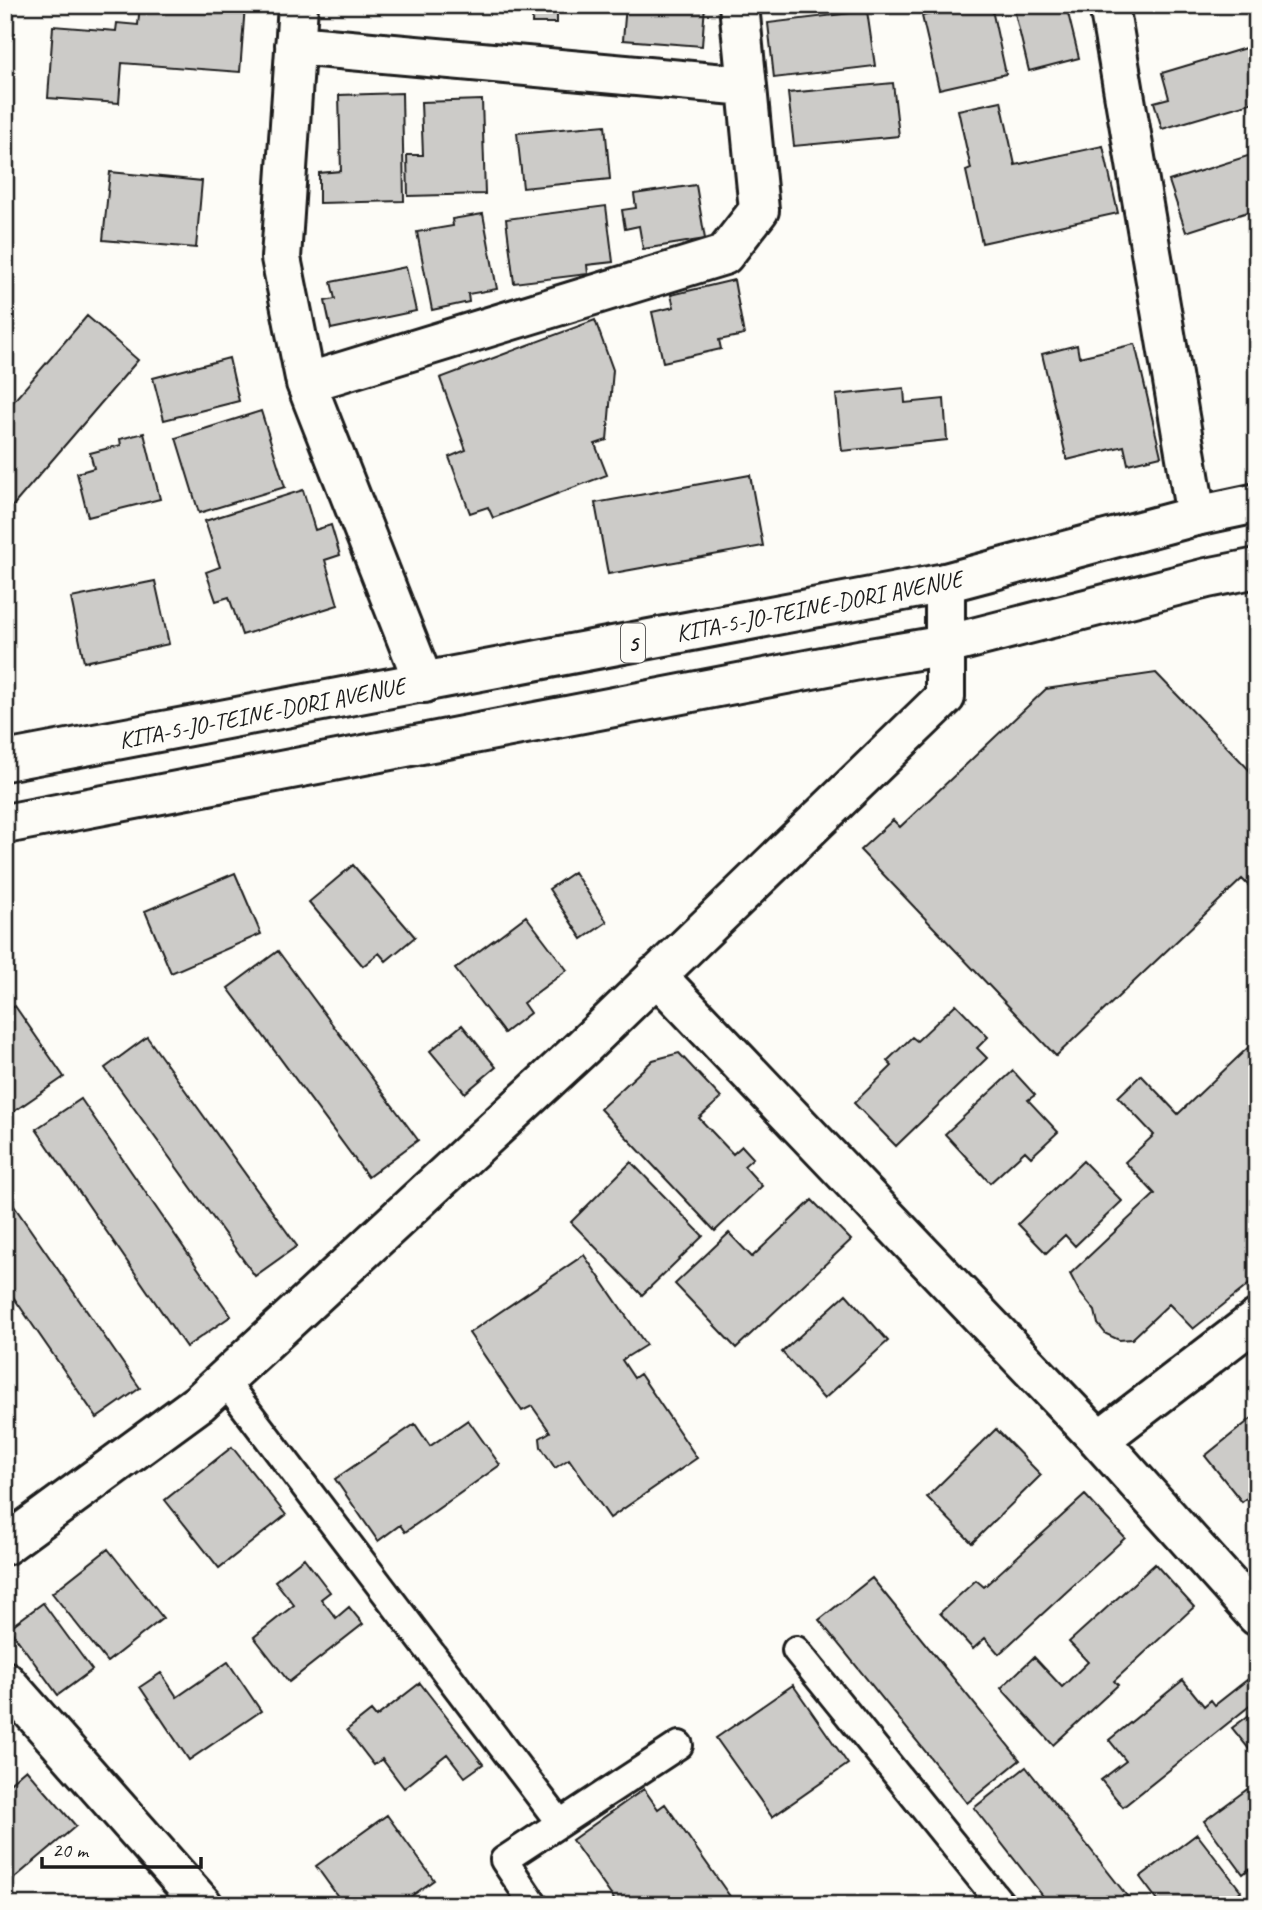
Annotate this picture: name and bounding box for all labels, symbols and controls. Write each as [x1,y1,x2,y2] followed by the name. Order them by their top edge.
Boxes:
[673,563,968,648] street label: KITA-5-JO-TEINE-DORI AVENUE
[621,624,645,663] road number: 5
[116,670,411,755] street label: KITA-5-JO-TEINE-DORI AVENUE
[42,1826,201,1870] scale bar
[52,1837,90,1863] text: 20 m

